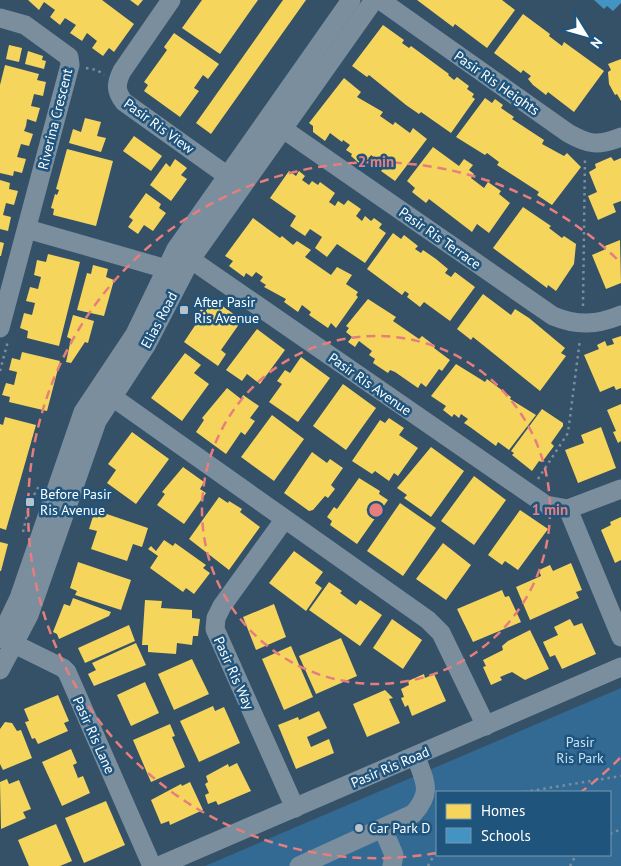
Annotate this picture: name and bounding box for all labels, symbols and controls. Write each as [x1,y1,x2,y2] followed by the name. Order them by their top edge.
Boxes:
[561,10,611,60] north arrow
[586,34,606,52] text: N
[451,47,543,119] street label: Pasir Ris Heights
[34,66,76,171] street label: Riverina Crescent
[120,94,198,158] street label: Pasir Ris View
[358,152,394,171] text: 2 min
[395,203,485,273] street label: Pasir Ris Terrace
[137,289,181,351] street label: Elias Road
[194,293,259,327] place label: After Pasir Ris Avenue
[178,304,190,316] marker: After Pasir Ris Avenue
[325,349,415,419] street label: Pasir Ris Avenue
[40,485,112,519] place label: Before Pasir Ris Avenue
[24,496,36,508] marker: Before Pasir Ris Avenue
[532,500,568,519] text: 1 min
[367,501,385,519] centre of rings
[210,634,258,713] street label: Pasir Ris Way
[69,694,119,776] street label: Pasir Ris Lane
[556,733,604,767] park label: Pasir Ris Park
[348,742,432,792] street label: Pasir Ris Road
[436,791,611,856] legend
[481,801,525,820] text: Homes
[369,819,430,837] place label: Car Park D
[353,822,365,834] marker: Car Park D
[481,826,531,845] text: Schools

